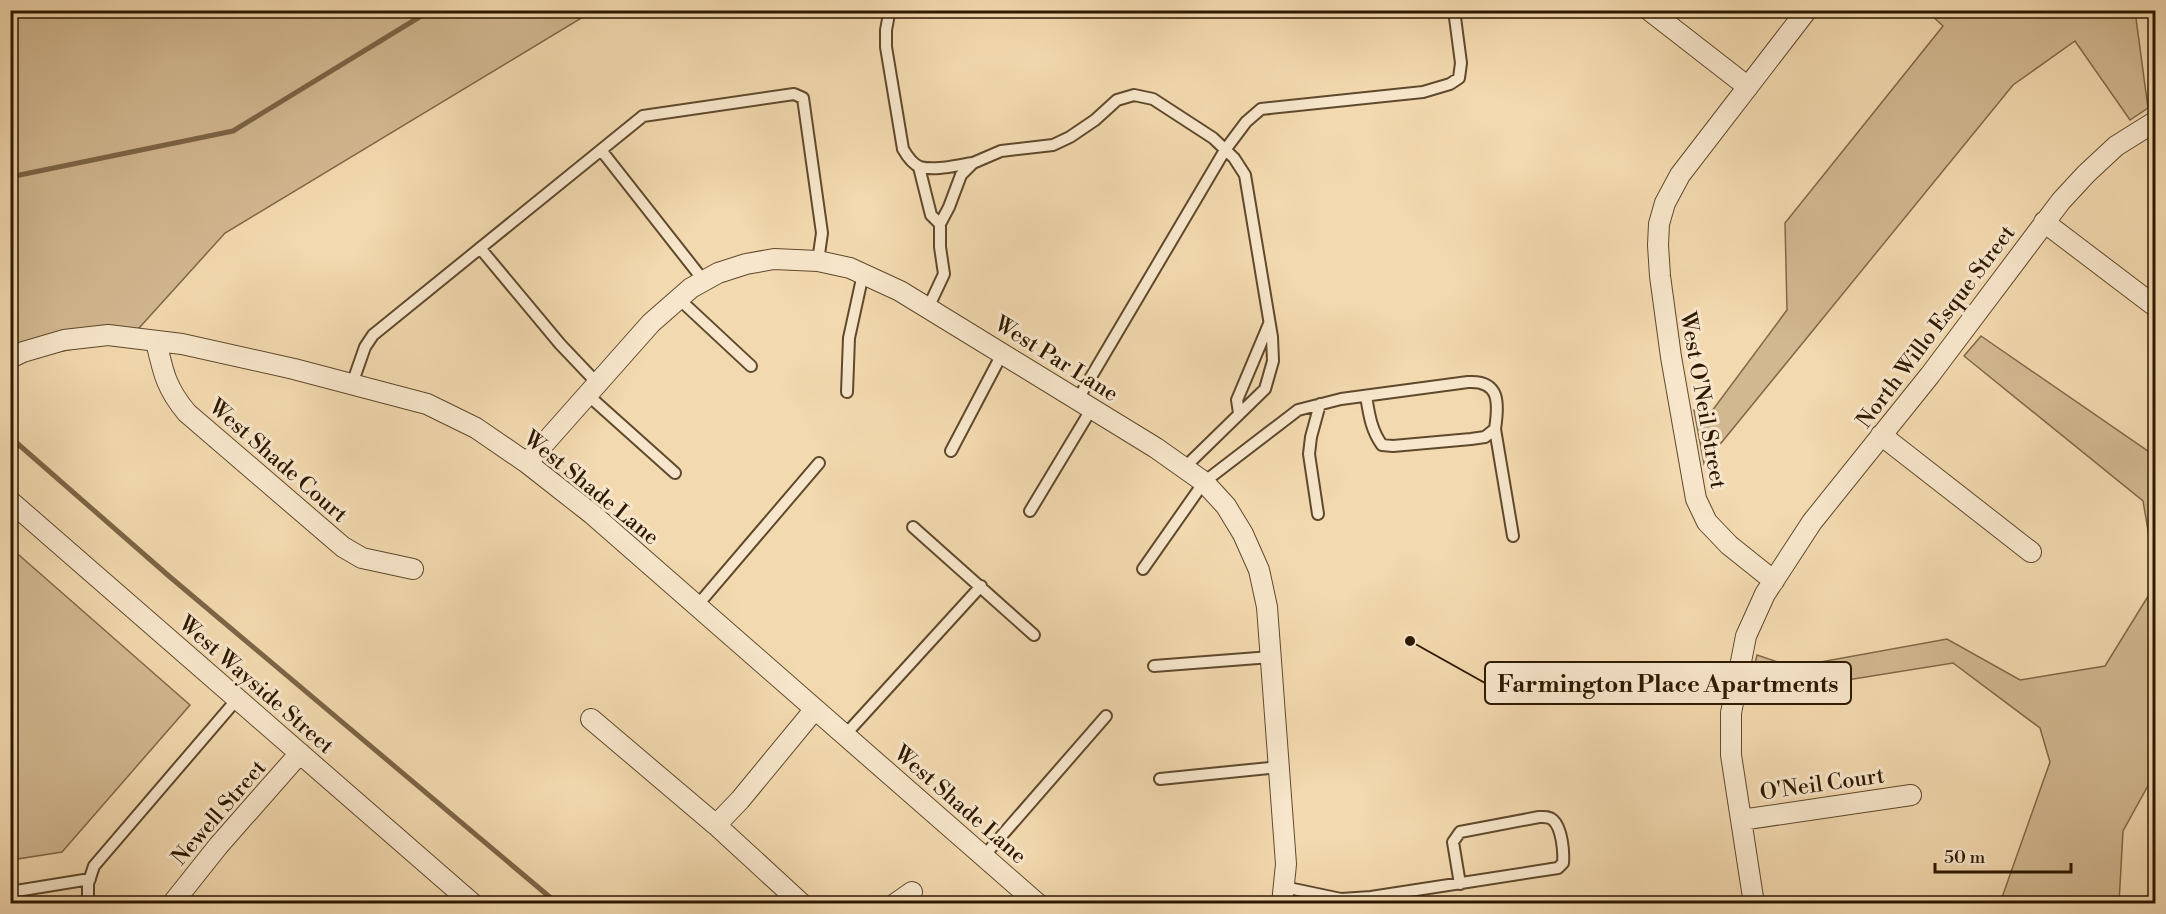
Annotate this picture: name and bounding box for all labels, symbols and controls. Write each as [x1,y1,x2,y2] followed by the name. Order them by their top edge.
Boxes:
[1851,220,2021,434] street label: North Willo Esque Street
[1673,309,1731,491] street label: West O'Neil Street
[989,310,1123,408] street label: West Par Lane
[202,393,353,529] street label: West Shade Court
[517,425,664,551] street label: West Shade Lane
[172,610,339,760] street label: West Wayside Street
[1485,662,1851,704] callout: Farmington Place Apartments
[1497,670,1839,700] text: Farmington Place Apartments
[887,740,1032,870] street label: West Shade Lane
[166,755,272,871] street label: Newell Street
[1758,762,1886,807] street label: O'Neil Court
[1935,836,2072,874] scale bar
[1944,846,1986,869] text: 50 m

